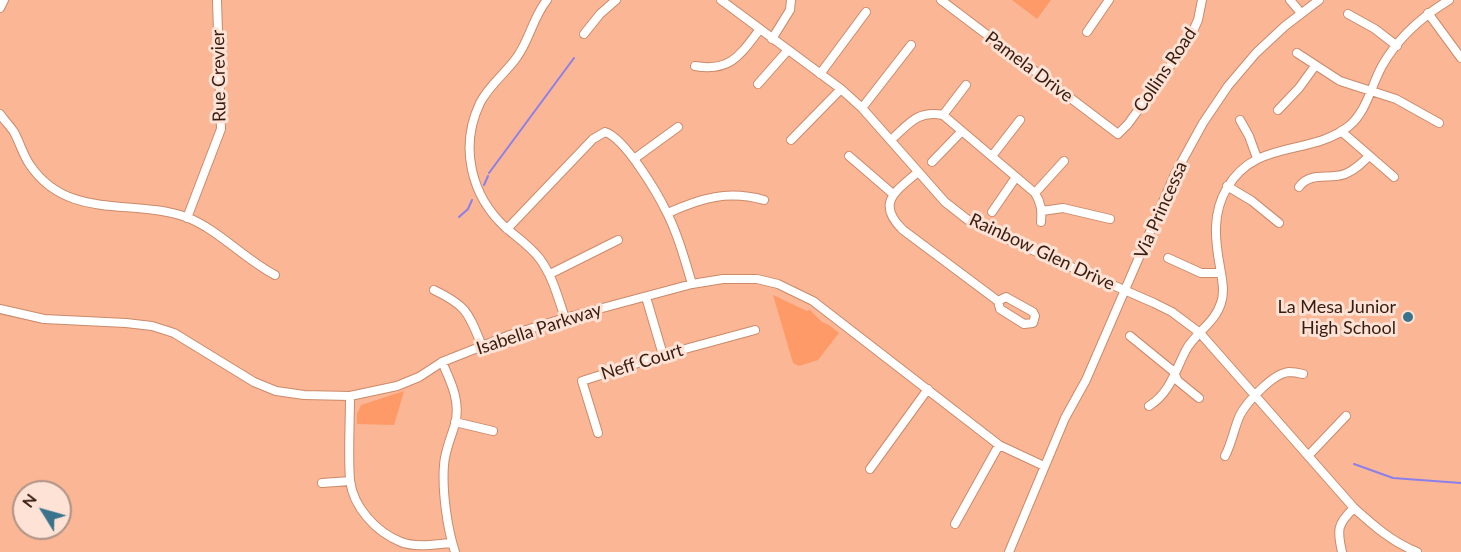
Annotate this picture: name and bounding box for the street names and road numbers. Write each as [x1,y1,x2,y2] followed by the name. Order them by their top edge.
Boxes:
[1129,24,1201,116] street label: Collins Road
[981,27,1077,107] street label: Pamela Drive
[207,30,231,122] street label: Rue Crevier
[1130,158,1192,262] street label: Via Princessa
[966,209,1118,295] street label: Rainbow Glen Drive
[474,299,604,359] street label: Isabella Parkway
[598,339,686,385] street label: Neff Court

